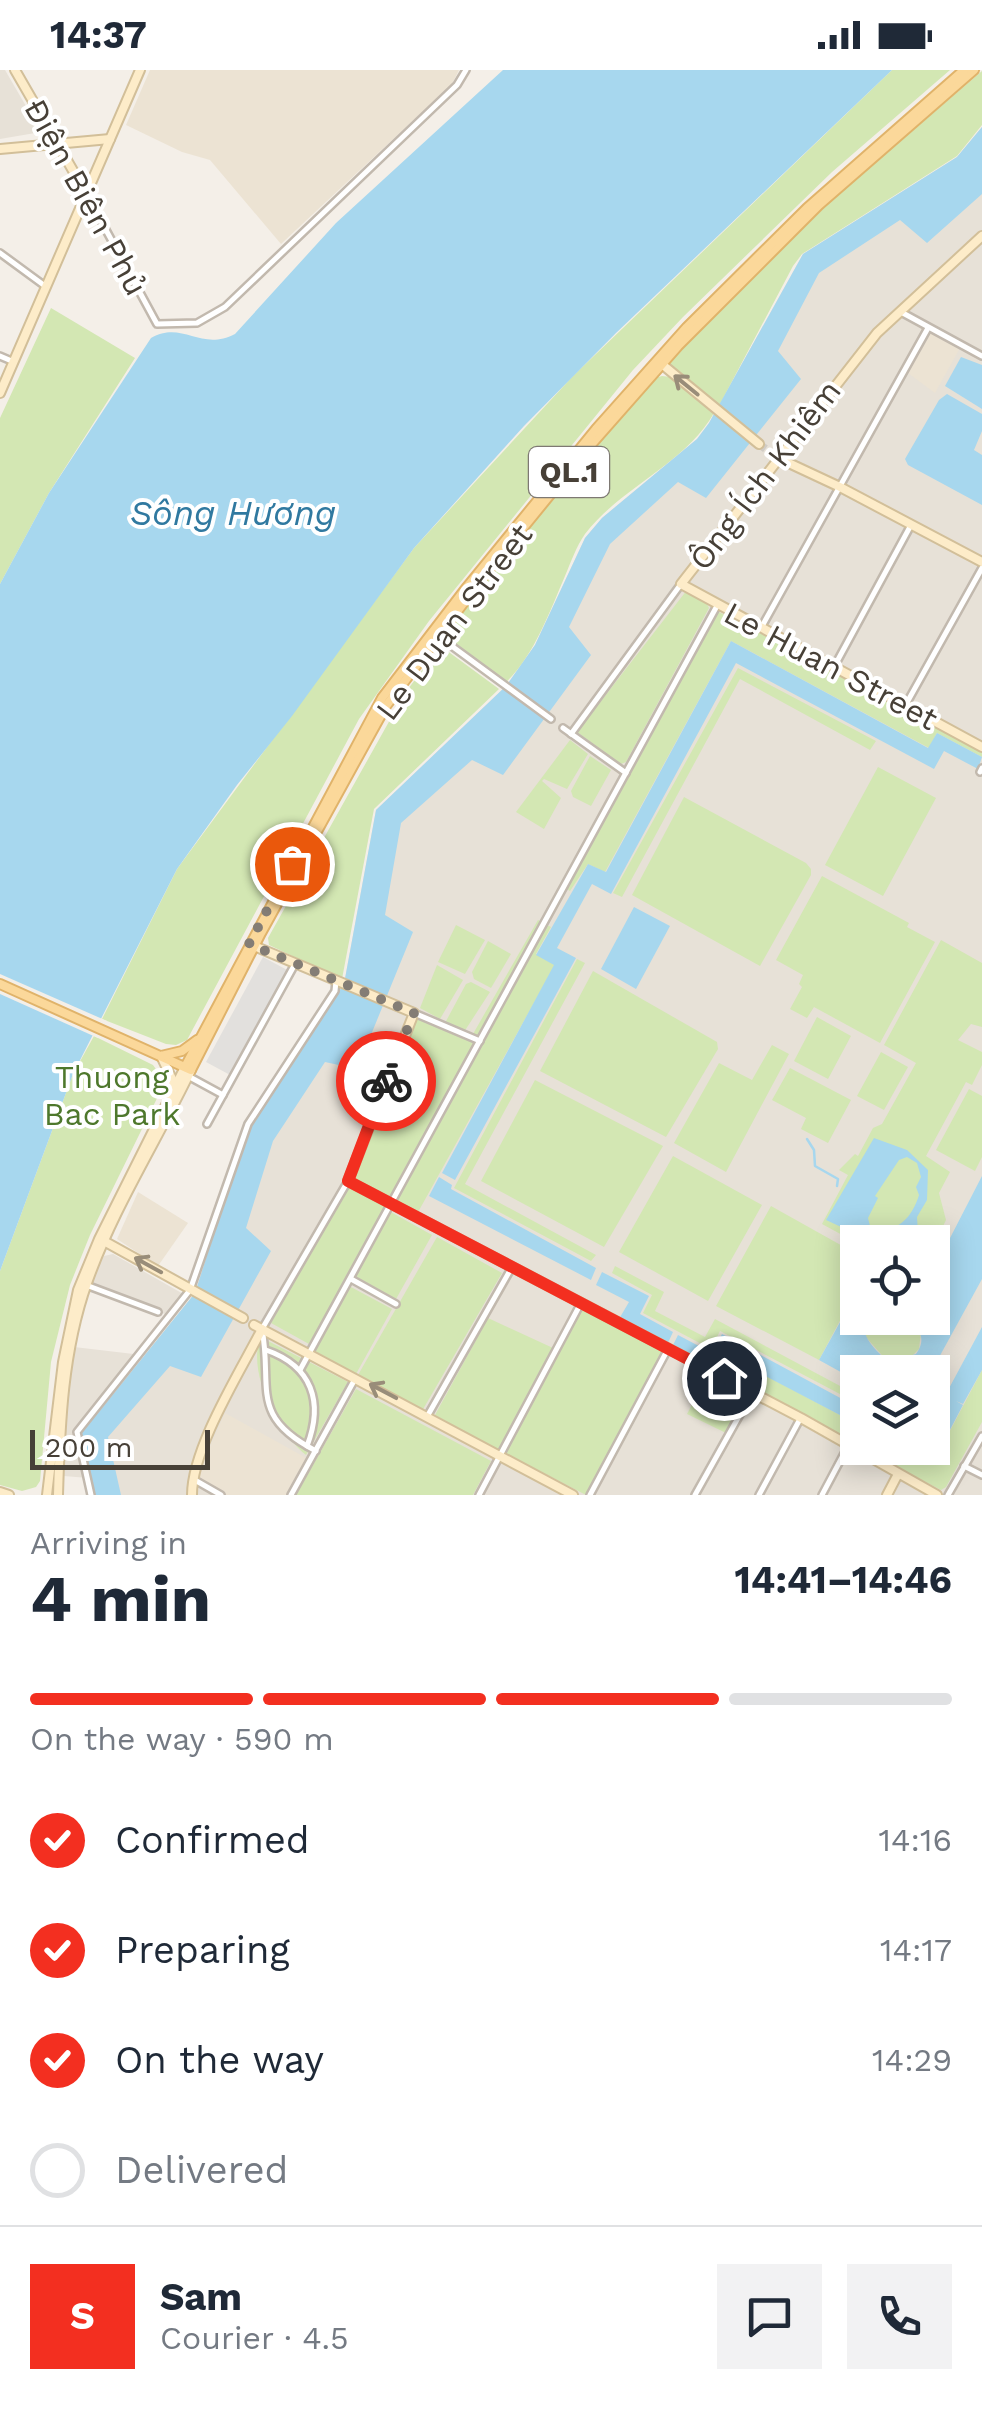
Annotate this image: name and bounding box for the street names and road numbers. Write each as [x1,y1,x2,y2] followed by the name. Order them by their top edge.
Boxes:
[16,92,156,302] street label: Điện Biên Phủ
[681,373,849,577] street label: Ông Ích Khiêm
[529,447,609,497] road number: QL.1
[368,516,540,728] street label: Le Duan Street
[718,594,944,738] street label: Le Huan Street

